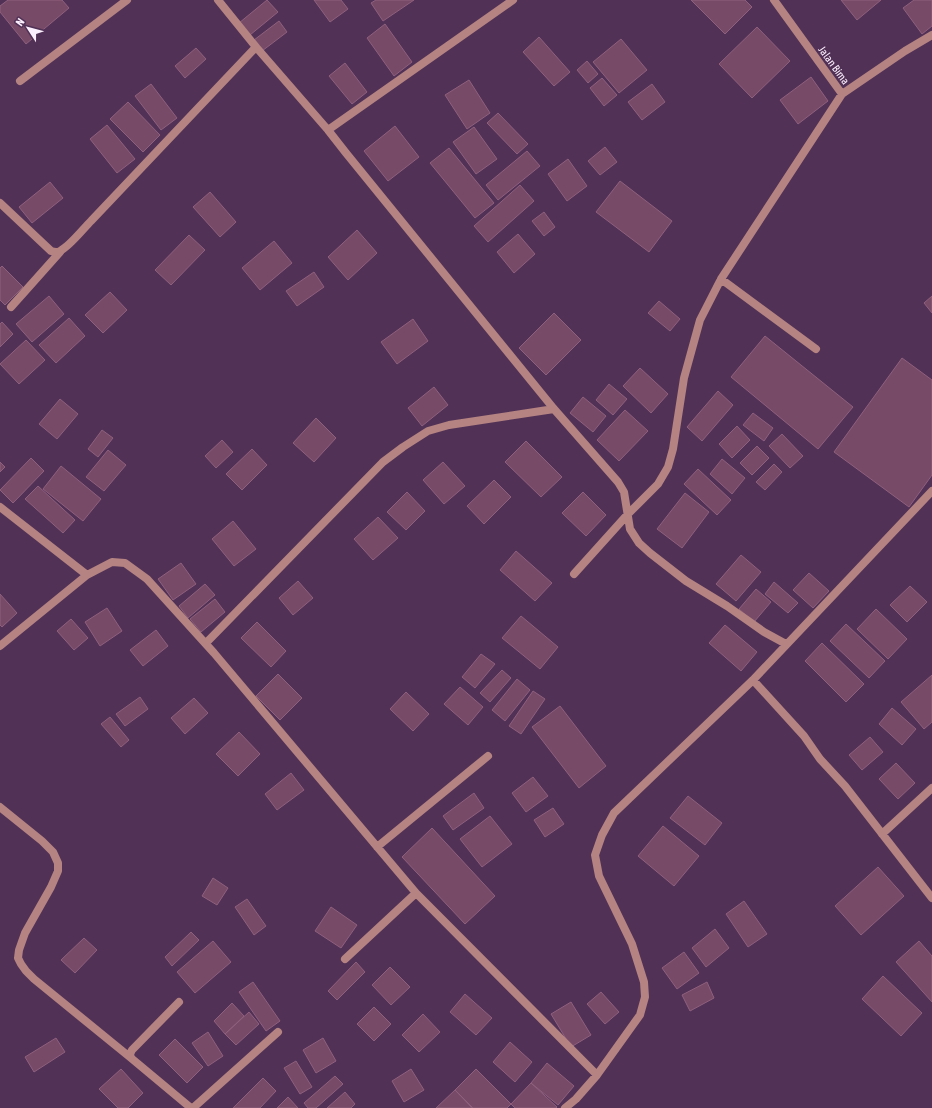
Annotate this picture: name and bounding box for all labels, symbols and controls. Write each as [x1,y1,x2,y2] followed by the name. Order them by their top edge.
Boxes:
[8,8,48,48] north arrow
[13,16,27,28] text: N
[816,44,852,86] street label: Jalan Bima

